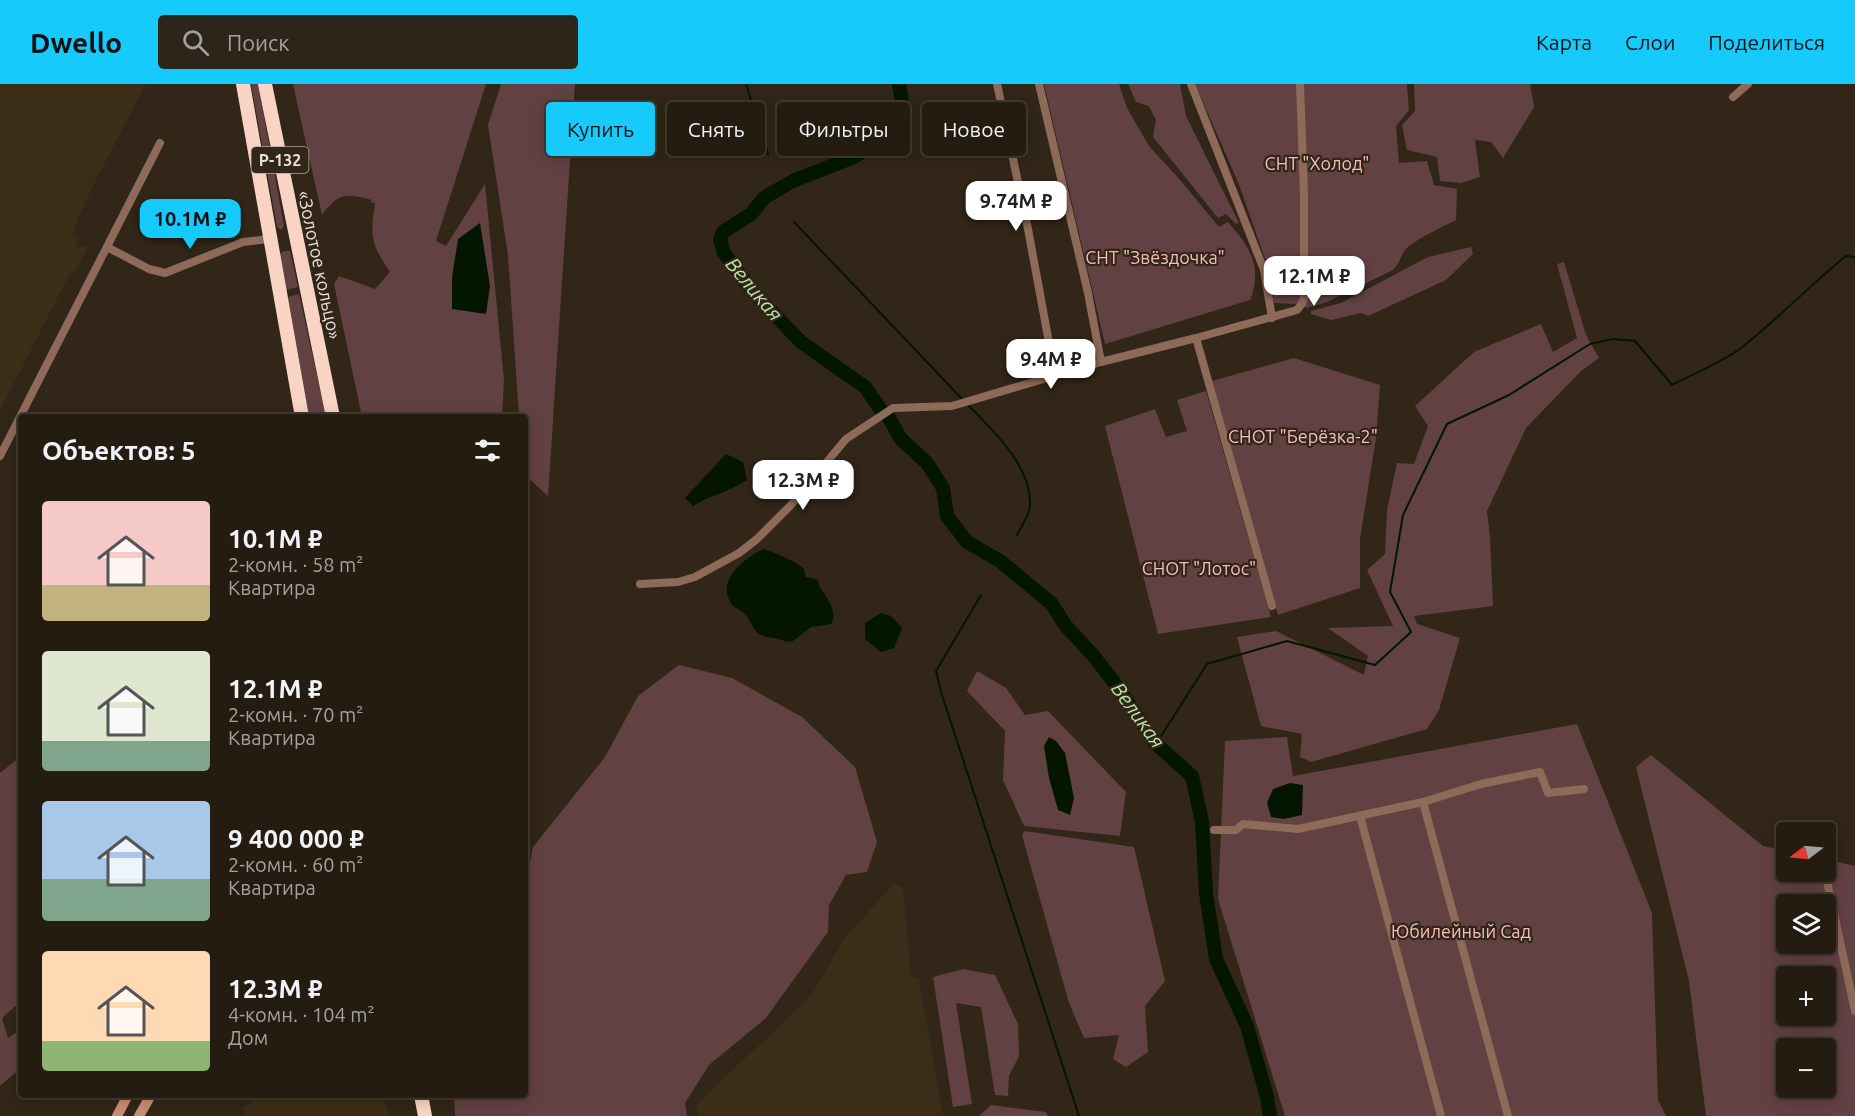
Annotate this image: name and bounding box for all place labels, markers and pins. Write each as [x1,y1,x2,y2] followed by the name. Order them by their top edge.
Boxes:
[961,181,1071,232] pin: 9.74M ₽
[135,199,245,250] pin: 10.1M ₽
[1259,256,1369,307] pin: 12.1M ₽
[1002,339,1100,390] pin: 9.4M ₽
[748,460,858,511] pin: 12.3M ₽

